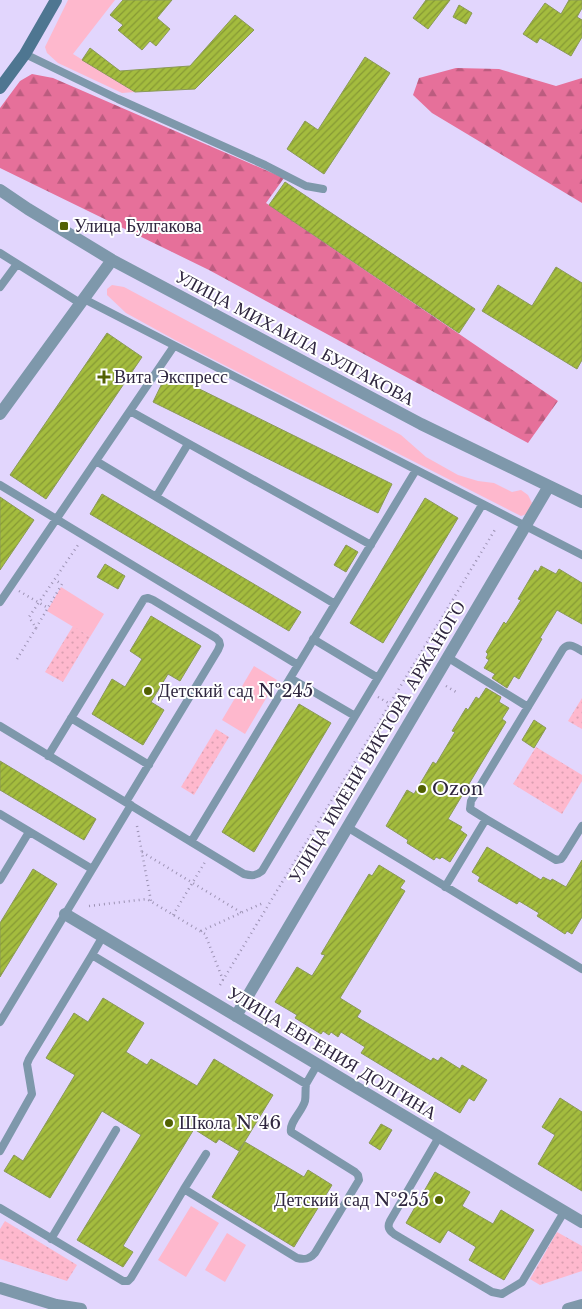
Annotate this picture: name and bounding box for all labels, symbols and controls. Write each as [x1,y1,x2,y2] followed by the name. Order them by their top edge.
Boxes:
[74,215,202,237] place label: Улица Булгакова
[58,220,70,232] marker: Улица Булгакова
[172,265,418,411] street label: УЛИЦА МИХАИЛА БУЛГАКОВА
[114,366,228,388] place label: Вита Экспресс
[98,371,110,383] marker: Вита Экспресс
[284,597,470,887] street label: УЛИЦА ИМЕНИ ВИКТОРА АРЖАНОГО
[158,680,313,702] place label: Детский сад №245
[142,685,154,697] marker: Детский сад №245
[432,778,483,800] place label: Ozon
[416,783,428,795] marker: Ozon
[223,982,441,1124] street label: УЛИЦА ЕВГЕНИЯ ДОЛГИНА
[179,1112,281,1134] place label: Школа №46
[163,1117,175,1129] marker: Школа №46
[274,1189,429,1211] place label: Детский сад №255
[433,1194,445,1206] marker: Детский сад №255

